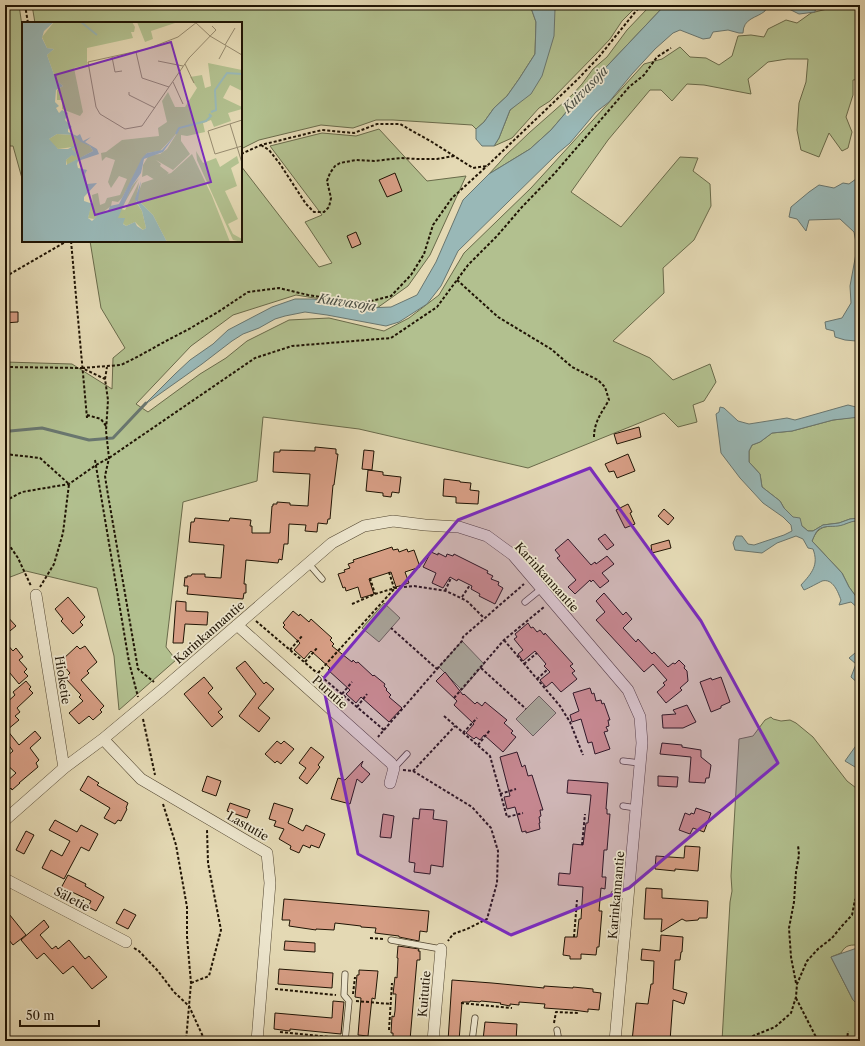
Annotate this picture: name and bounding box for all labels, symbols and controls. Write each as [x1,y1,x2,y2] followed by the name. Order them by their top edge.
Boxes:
[22,22,242,242] inset map
[558,62,611,116] water label: Kuivasoja
[316,290,377,314] water label: Kuivasoja
[512,539,582,615] street label: Karinkannantie
[171,597,247,667] street label: Karinkannantie
[52,655,74,706] street label: Hioketie
[309,672,351,712] street label: Purutie
[225,808,272,844] street label: Lastutie
[605,850,627,940] street label: Karinkannantie
[52,883,93,915] street label: Säletie
[414,970,434,1018] street label: Kuitutie
[20,1002,99,1028] scale bar
[26,1008,55,1023] text: 50 m

